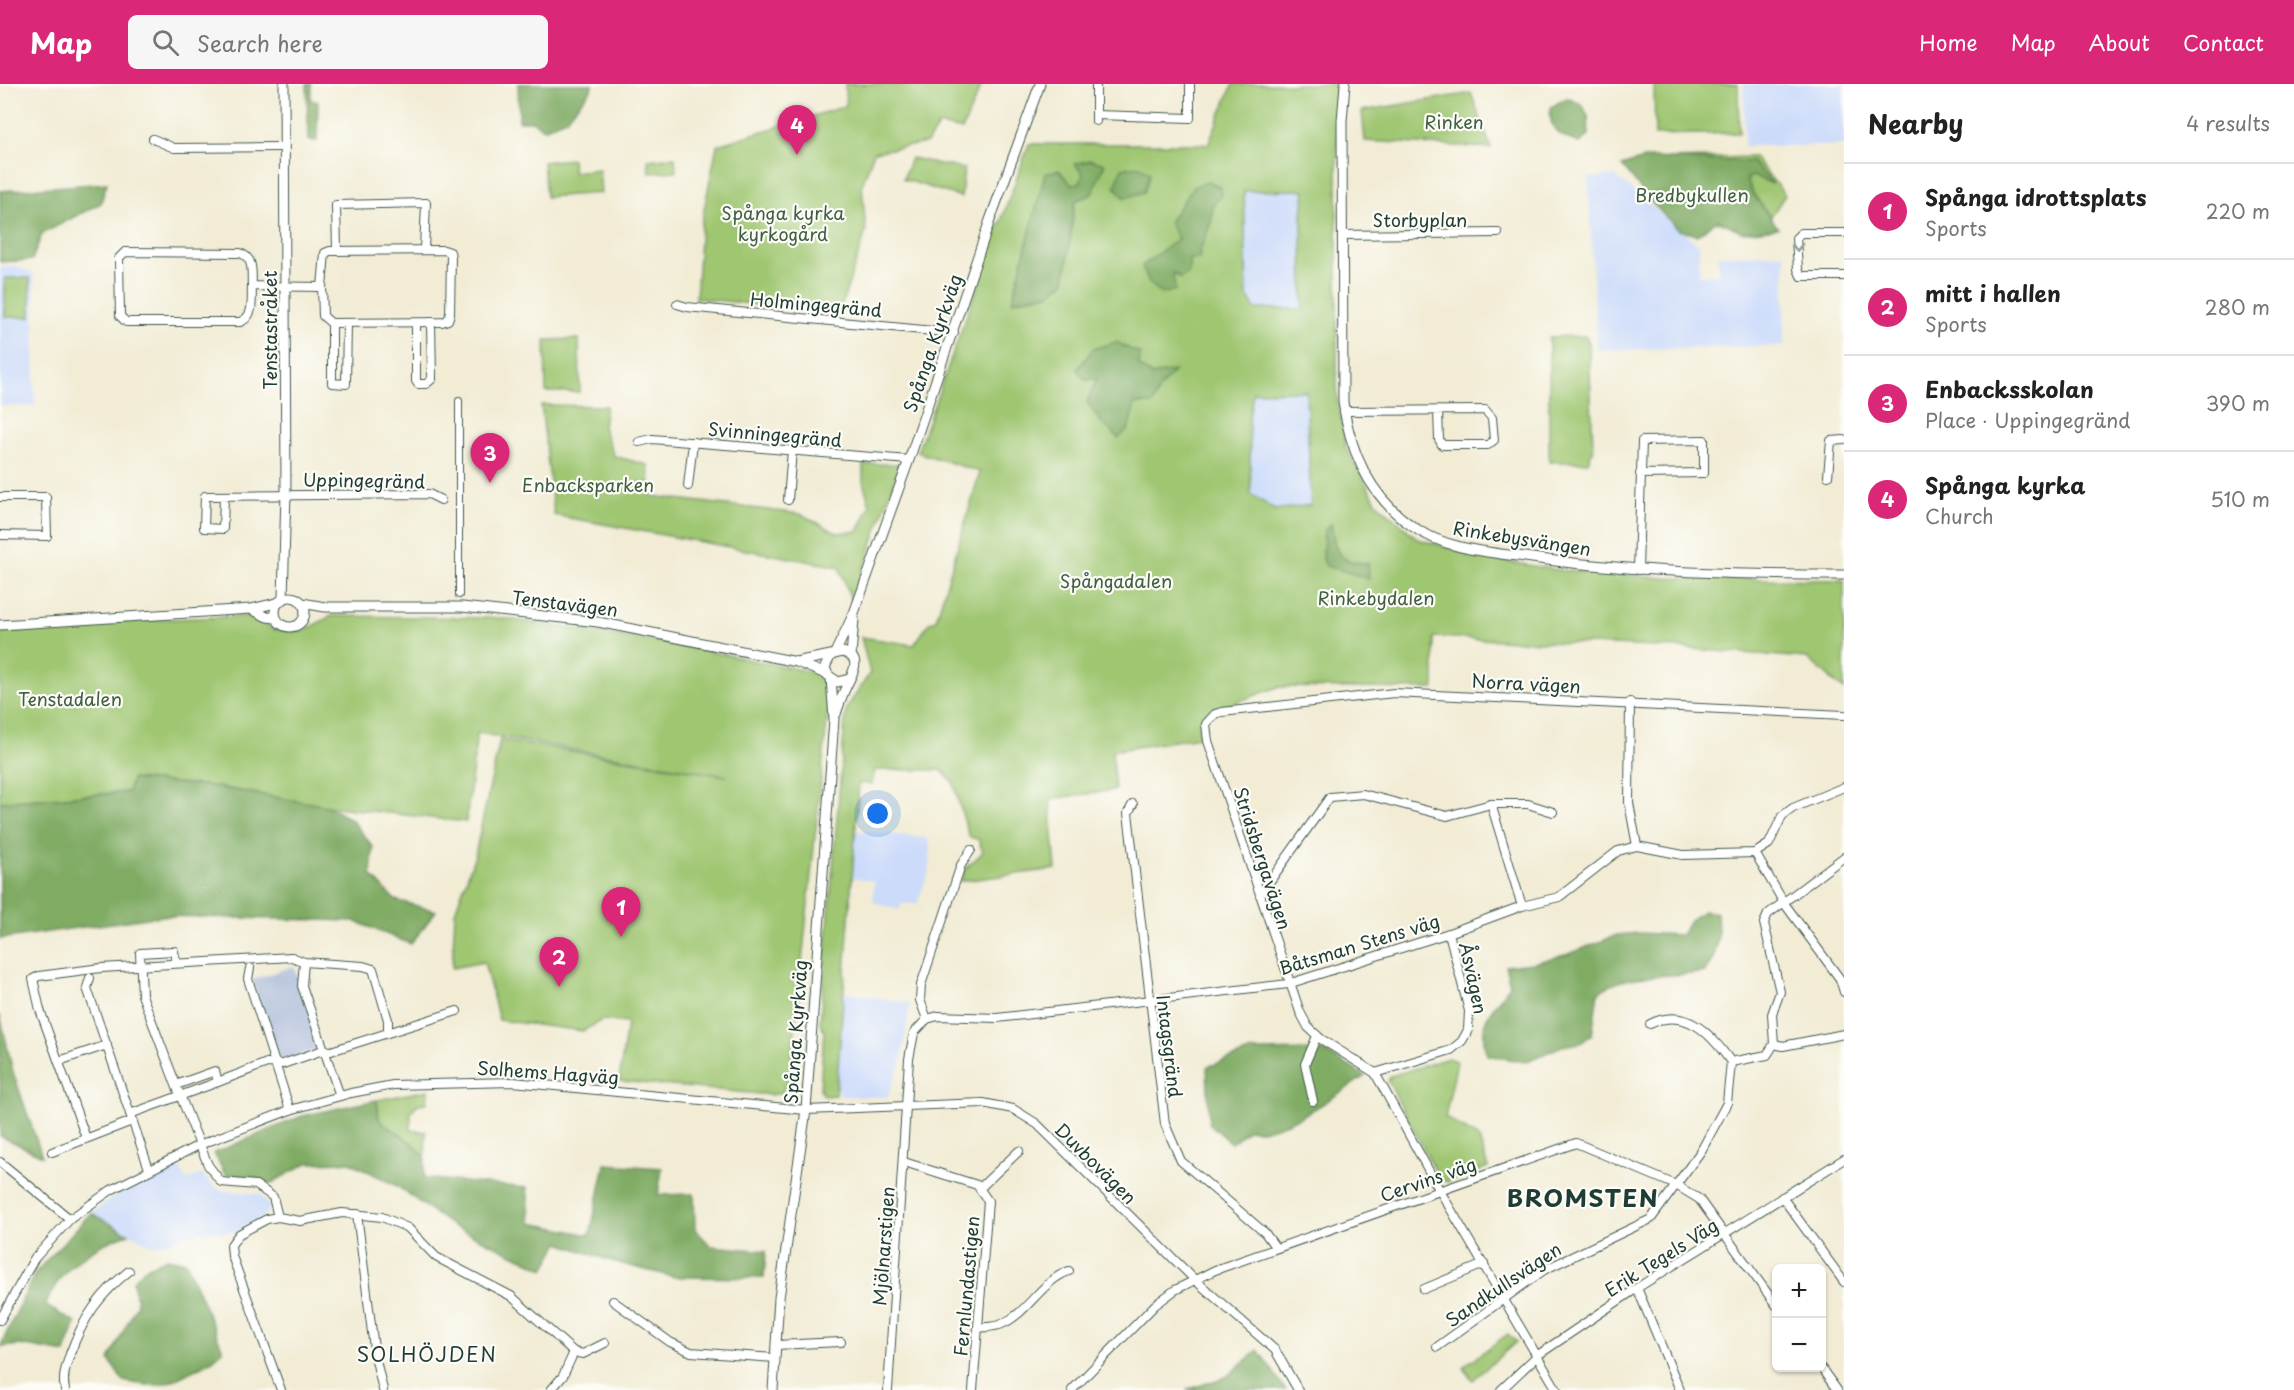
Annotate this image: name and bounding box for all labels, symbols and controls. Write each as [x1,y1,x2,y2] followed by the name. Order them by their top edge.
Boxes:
[128,15,548,69] search box
[30,21,92,64] text: Map
[149,26,182,59] icon: search
[197,26,323,59] text: Search here
[1919,26,1978,58] text: Home
[2011,26,2056,58] text: Map
[2089,26,2150,58] text: About
[2183,26,2264,58] text: Contact
[1868,104,1963,143] text: Nearby
[778,106,816,155] pin: 4
[1424,108,1484,135] park label: Rinken
[2186,108,2270,138] text: 4 results
[1925,180,2146,213] text: Spånga idrottsplats
[1635,181,1749,208] park label: Bredbykullen
[1883,196,1892,226] text: 1
[2206,196,2270,226] text: 220 m
[721,199,845,247] park label: Spånga kyrka kyrkogård
[1373,206,1467,233] street label: Storbyplan
[1925,213,1987,243] text: Sports
[1791,242,1803,251] one-way arrow
[256,270,283,390] street label: Tenstastråket
[896,270,968,416] street label: Spånga Kyrkväg
[1925,276,2061,309] text: mitt i hallen
[749,285,883,323] street label: Holmingegränd
[1880,292,1895,322] text: 2
[2205,292,2270,322] text: 280 m
[1925,309,1987,339] text: Sports
[1925,372,2094,405] text: Enbacksskolan
[1881,388,1894,418] text: 3
[2206,388,2270,418] text: 390 m
[1925,405,2130,435] text: Place · Uppingegränd
[707,415,843,453] street label: Svinningegränd
[470,434,510,483] pin: 3
[303,465,425,495] street label: Uppingegränd
[1925,468,2086,501] text: Spånga kyrka
[522,471,654,498] park label: Enbacksparken
[1881,484,1894,514] text: 4
[2210,484,2270,514] text: 510 m
[1925,501,1994,531] text: Church
[1451,514,1593,562] street label: Rinkebysvängen
[1060,567,1172,594] park label: Spångadalen
[510,583,620,623] street label: Tenstavägen
[1317,584,1435,611] park label: Rinkebydalen
[1471,667,1581,699] street label: Norra vägen
[18,685,122,712] park label: Tenstadalen
[1227,783,1299,933] street label: Stridsbergavägen
[863,799,892,828] your location
[602,888,640,937] pin: 1
[1275,907,1443,981] street label: Båtsman Stens väg
[540,938,578,987] pin: 2
[1453,940,1495,1016] street label: Åsvägen
[776,959,814,1105] street label: Spånga Kyrkväg
[1150,993,1190,1099] street label: Intagsgränd
[476,1054,620,1090] street label: Solhems Hagväg
[1049,1116,1143,1210] street label: Duvbovägen
[1376,1150,1480,1208] street label: Cervins väg
[1507,1179,1659,1215] district label: BROMSTEN
[865,1185,901,1307] street label: Mjölnarstigen
[1599,1211,1723,1303] street label: Erik Tegels Väg
[946,1215,986,1357] street label: Fernlundastigen
[1440,1235,1566,1333] street label: Sandkullsvägen
[1772,1264,1826,1372] map controls
[1772,1264,1826,1318] button: +
[1772,1318,1826,1372] button: −
[357,1339,497,1369] district label: SOLHÖJDEN

